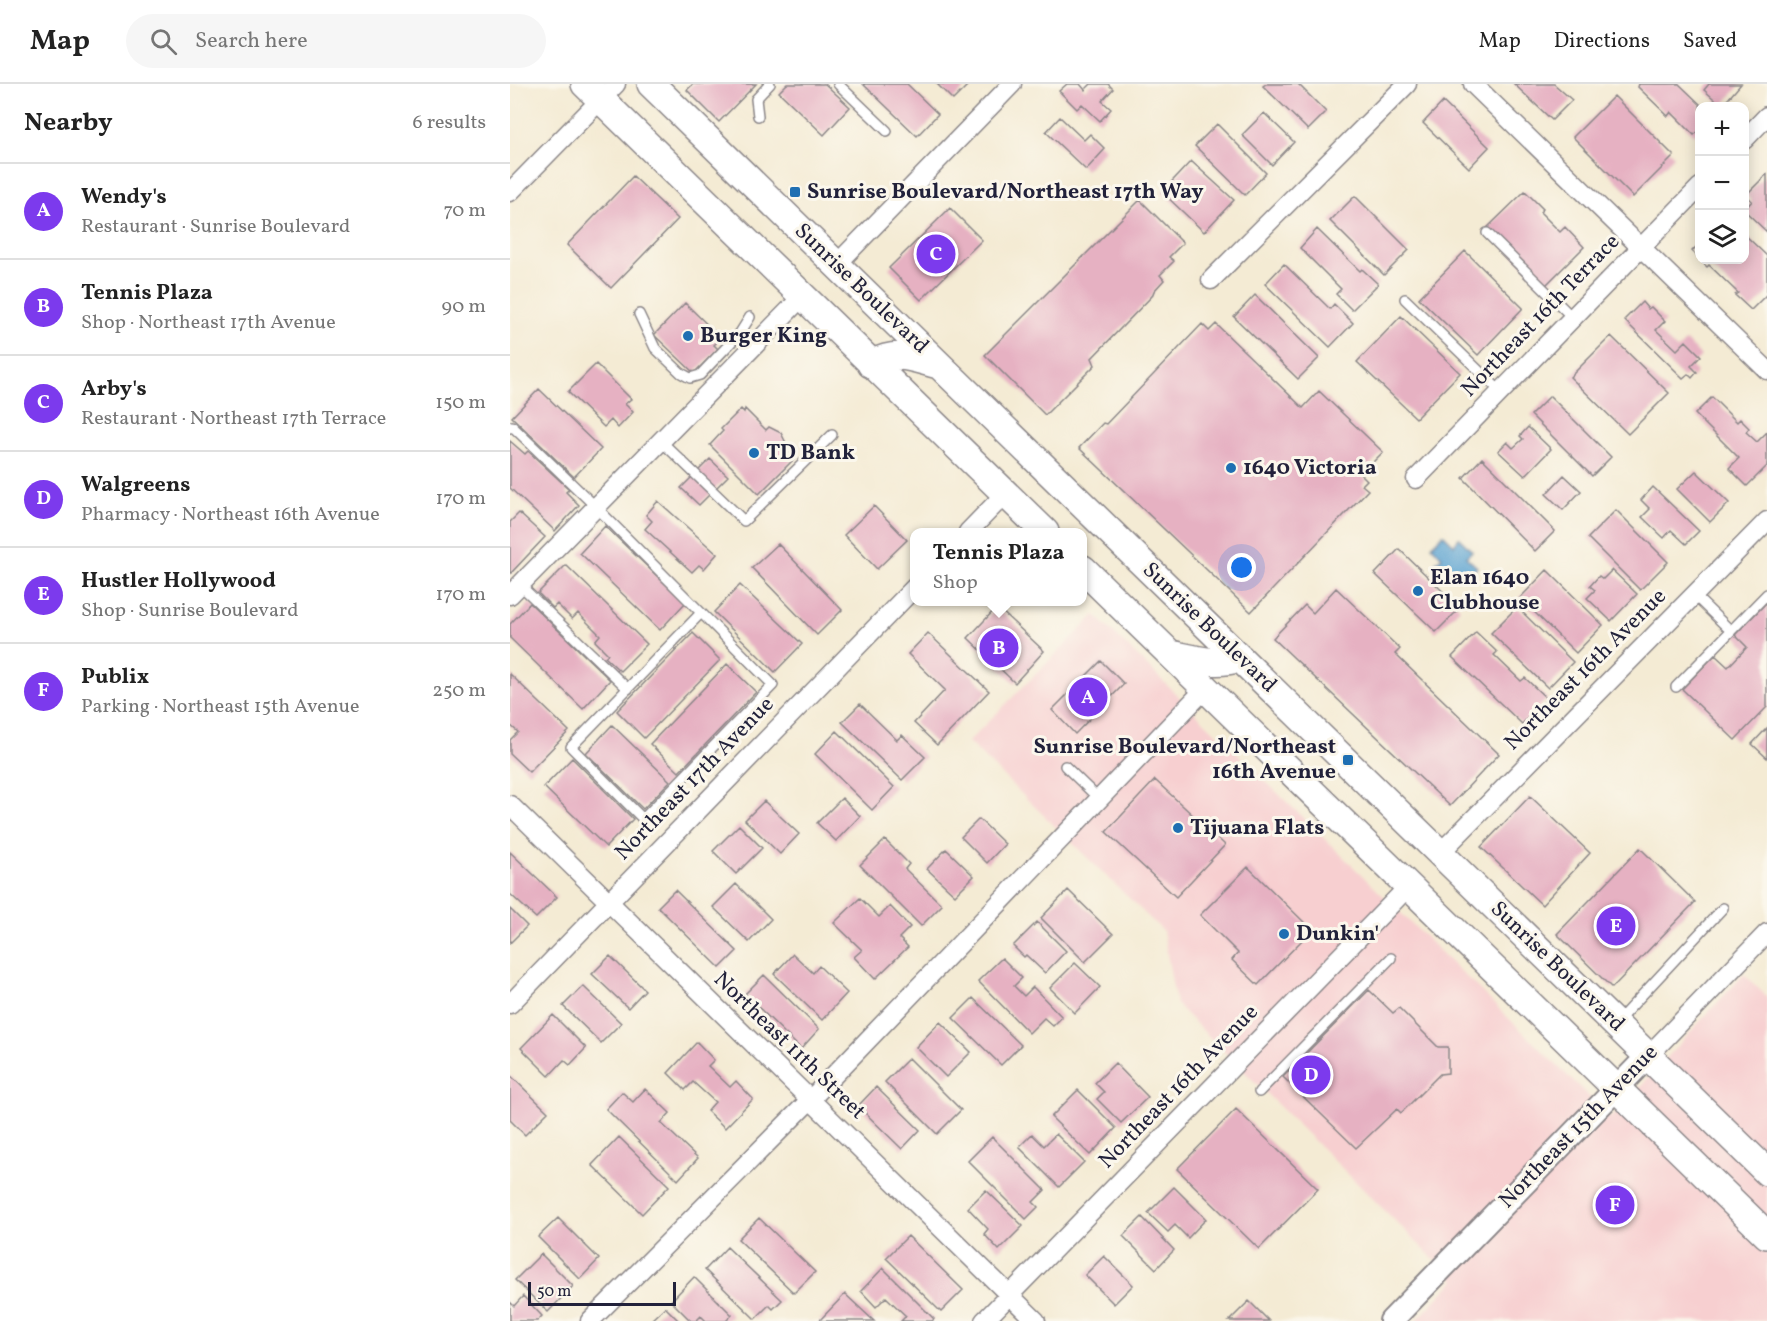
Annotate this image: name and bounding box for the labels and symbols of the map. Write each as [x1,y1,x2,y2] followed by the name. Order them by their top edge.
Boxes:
[807,177,1204,208] place label: Sunrise Boulevard/Northeast 17th Way
[788,185,802,199] marker: Sunrise Boulevard/Northeast 17th Way
[787,217,935,361] street label: Sunrise Boulevard
[1455,227,1627,405] street label: Northeast 16th Terrace
[916,232,956,276] pin: C
[700,321,827,352] place label: Burger King
[681,329,695,343] marker: Burger King
[766,438,855,469] place label: TD Bank
[747,446,761,460] marker: TD Bank
[1243,453,1377,484] place label: 1640 Victoria
[1224,461,1238,475] marker: 1640 Victoria
[1227,553,1256,582] your location
[1135,556,1283,700] street label: Sunrise Boulevard
[1430,563,1540,619] place label: Elan 1640 Clubhouse
[1498,582,1674,758] street label: Northeast 16th Avenue
[1411,584,1425,598] marker: Elan 1640 Clubhouse
[980,626,1018,670] pin: B
[1068,674,1108,720] pin: A
[608,690,782,868] street label: Northeast 17th Avenue
[1034,732,1336,788] place label: Sunrise Boulevard/Northeast 16th Avenue
[1341,753,1355,767] marker: Sunrise Boulevard/Northeast 16th Avenue
[1190,813,1324,844] place label: Tijuana Flats
[1171,821,1185,835] marker: Tijuana Flats
[1483,895,1631,1039] street label: Sunrise Boulevard
[1596,904,1636,948] pin: E
[1296,919,1379,950] place label: Dunkin'
[1277,927,1291,941] marker: Dunkin'
[706,965,872,1127] street label: Northeast 11th Street
[1092,998,1266,1176] street label: Northeast 16th Avenue
[1492,1038,1666,1216] street label: Northeast 15th Avenue
[1292,1052,1330,1098] pin: D
[1596,1182,1634,1228] pin: F
[528,1279,676,1306] scale bar

